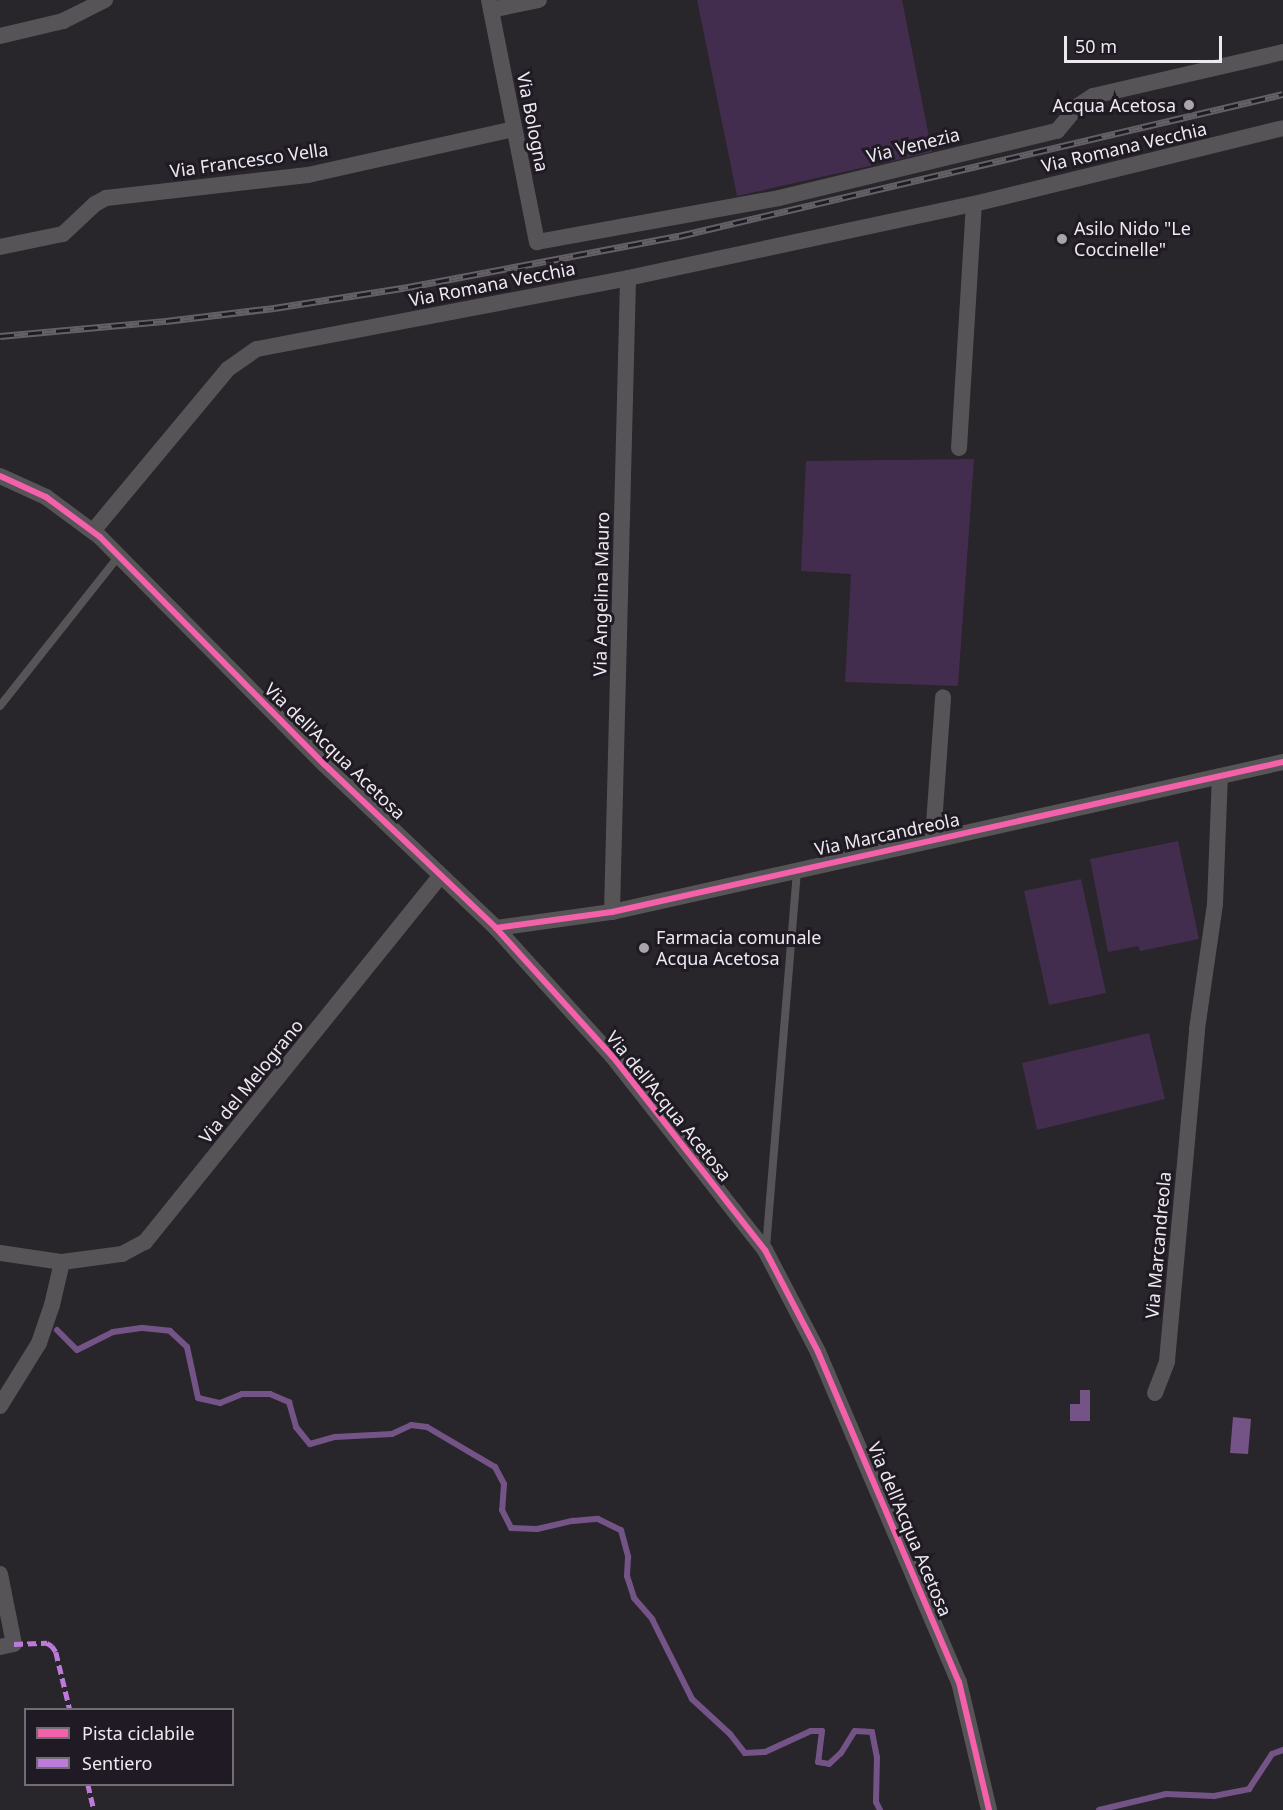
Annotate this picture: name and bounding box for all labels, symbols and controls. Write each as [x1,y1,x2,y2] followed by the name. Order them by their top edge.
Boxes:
[1067,24,1224,62] scale bar
[1075,34,1117,58] text: 50 m
[513,71,553,173] street label: Via Bologna
[1052,94,1176,116] place label: Acqua Acetosa
[1180,96,1198,114] marker: Acqua Acetosa
[1039,117,1209,177] street label: Via Romana Vecchia
[864,123,962,167] street label: Via Venezia
[169,138,329,182] street label: Via Francesco Vella
[1074,218,1191,260] place label: Asilo Nido "Le Coccinelle"
[1055,232,1069,246] marker: Asilo Nido "Le Coccinelle"
[407,257,577,311] street label: Via Romana Vecchia
[589,511,613,677] street label: Via Angelina Mauro
[260,678,410,824] street label: Via dell'Acqua Acetosa
[813,808,961,860] street label: Via Marcandreola
[656,927,821,970] place label: Farmacia comunale Acqua Acetosa
[637,941,651,955] marker: Farmacia comunale Acqua Acetosa
[194,1015,308,1147] street label: Via del Melograno
[602,1027,736,1185] street label: Via dell'Acqua Acetosa
[1141,1171,1175,1319] street label: Via Marcandreola
[864,1439,956,1619] street label: Via dell'Acqua Acetosa
[24,1708,234,1786] legend
[82,1721,195,1745] text: Pista ciclabile
[82,1751,152,1775] text: Sentiero

